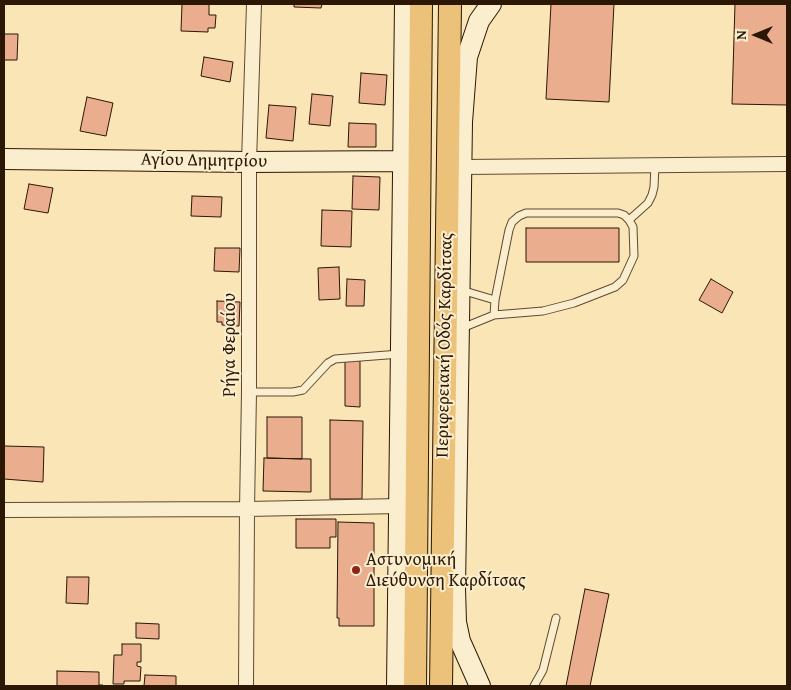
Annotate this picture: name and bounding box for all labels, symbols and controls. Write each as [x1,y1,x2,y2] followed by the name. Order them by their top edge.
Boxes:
[731,10,781,60] north arrow
[731,30,751,40] text: N
[141,149,267,173] street label: Αγίου Δημητρίου
[432,232,458,458] street label: Περιφερειακή Οδός Καρδίτσας
[219,293,241,397] street label: Ρήγα Φεραίου
[366,549,526,592] place label: Αστυνομική Διεύθυνση Καρδίτσας
[350,564,362,576] marker: Αστυνομική Διεύθυνση Καρδίτσας

